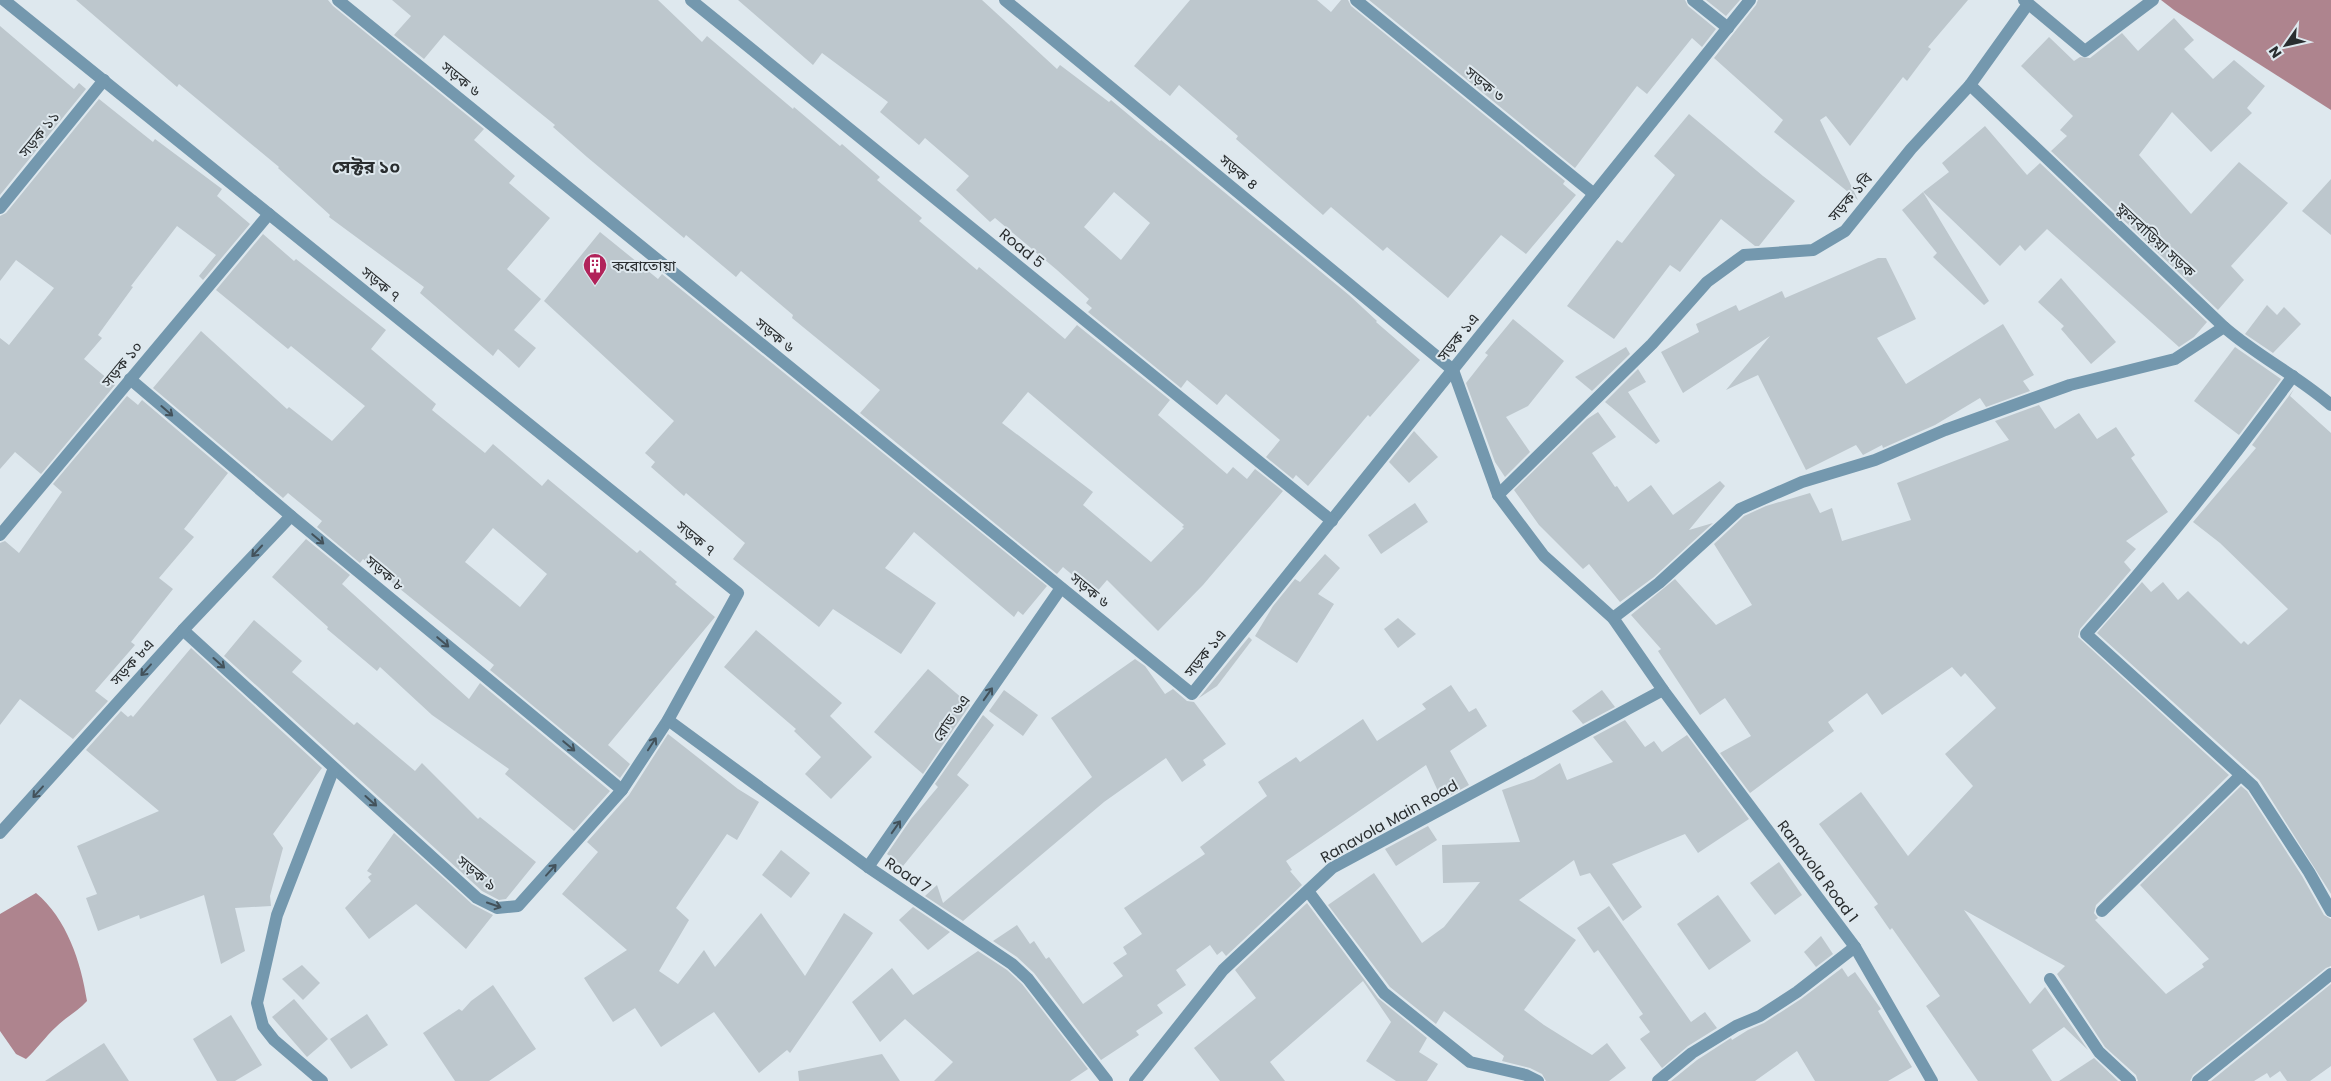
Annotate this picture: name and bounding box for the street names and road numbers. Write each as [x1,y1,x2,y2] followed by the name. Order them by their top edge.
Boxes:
[436,56,485,101] street label: সড়ক ৬
[1460,61,1509,106] street label: সড়ক ৩
[13,106,64,162] street label: সড়ক ১১
[1214,149,1263,195] street label: সড়ক ৪
[1822,167,1878,227] street label: সড়ক ১বি
[2111,197,2201,283] street label: ফুলবাড়িয়া সড়ক
[995,223,1049,273] street label: Road 5
[356,261,405,306] street label: সড়ক ৭
[1432,309,1484,366] street label: সড়ক ১এ
[750,312,799,357] street label: সড়ক ৬
[96,337,147,392] street label: সড়ক ১০
[671,515,720,560] street label: সড়ক ৭
[360,550,409,596] street label: সড়ক ৮
[1065,567,1114,612] street label: সড়ক ৬
[1179,625,1231,682] street label: সড়ক ১এ
[105,634,159,691] street label: সড়ক ৮এ
[927,690,975,746] street label: রোড ৬এ
[1316,774,1462,868] street label: Ranavola Main Road
[1773,816,1863,926] street label: Ranavola Road 1
[452,850,501,895] street label: সড়ক ৯
[881,852,935,898] street label: Road 7

